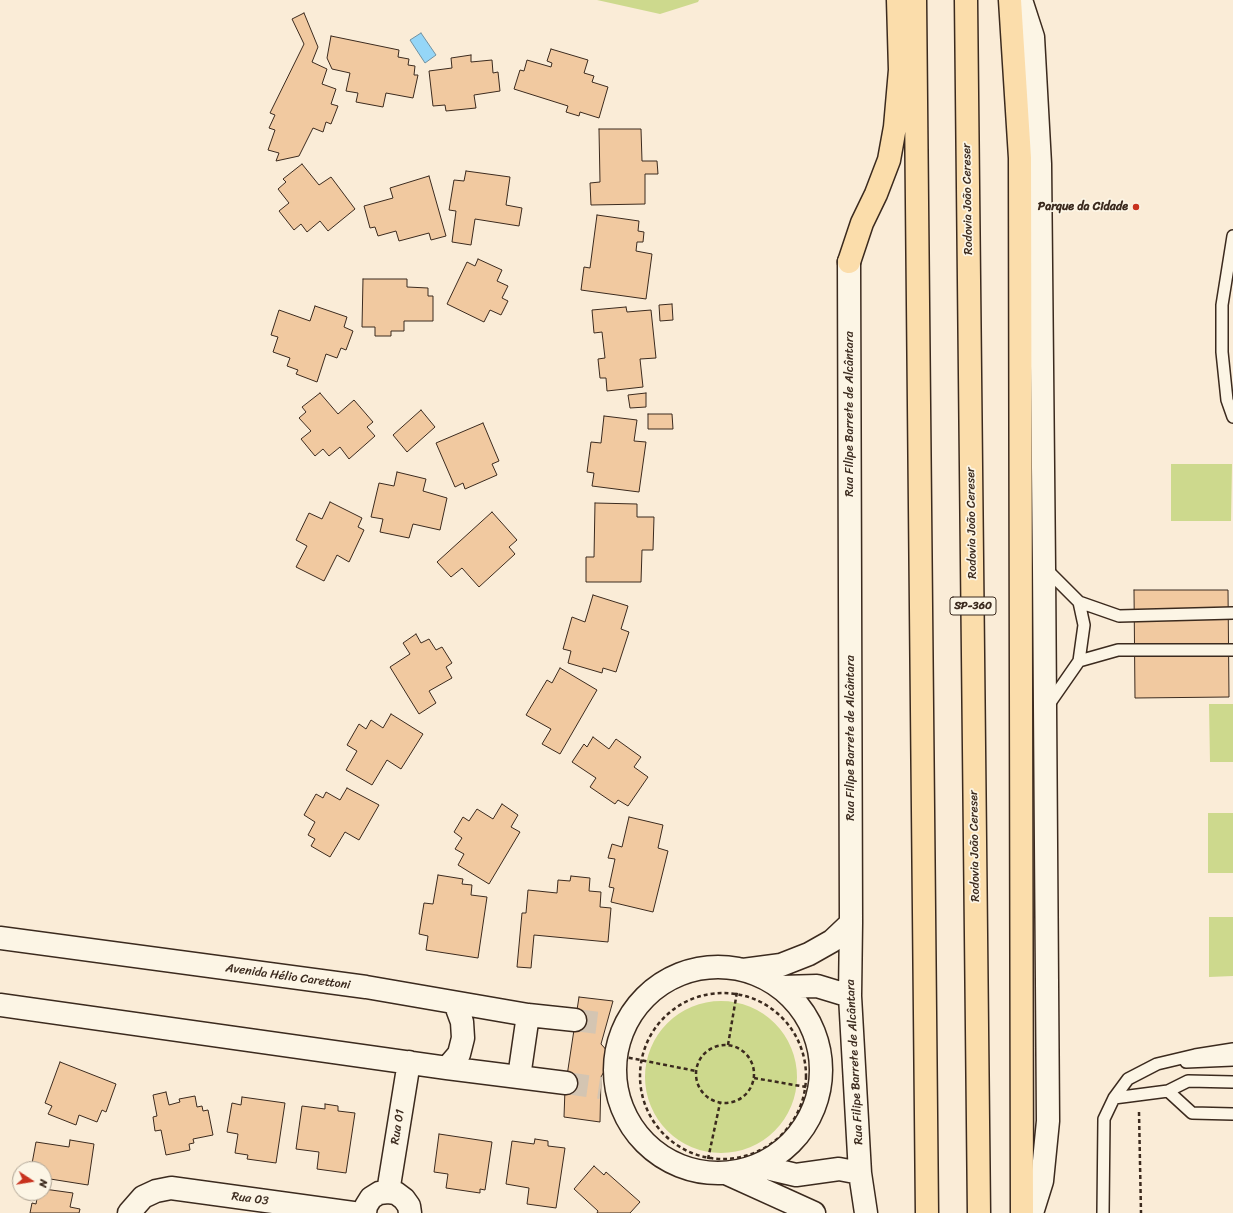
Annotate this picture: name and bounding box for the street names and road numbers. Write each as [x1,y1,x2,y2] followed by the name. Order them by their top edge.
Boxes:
[960,143,976,255] street label: Rodovia João Cereser
[843,331,857,497] street label: Rua Filipe Barrete de Alcântara
[964,467,980,579] street label: Rodovia João Cereser
[950,597,996,615] road number: SP-360
[844,655,858,821] street label: Rua Filipe Barrete de Alcântara
[967,790,983,902] street label: Rodovia João Cereser
[225,961,351,993] street label: Avenida Hélio Carettoni
[843,979,867,1145] street label: Rua Filipe Barrete de Alcântara
[388,1108,408,1146] street label: Rua 01
[231,1189,269,1209] street label: Rua 03

